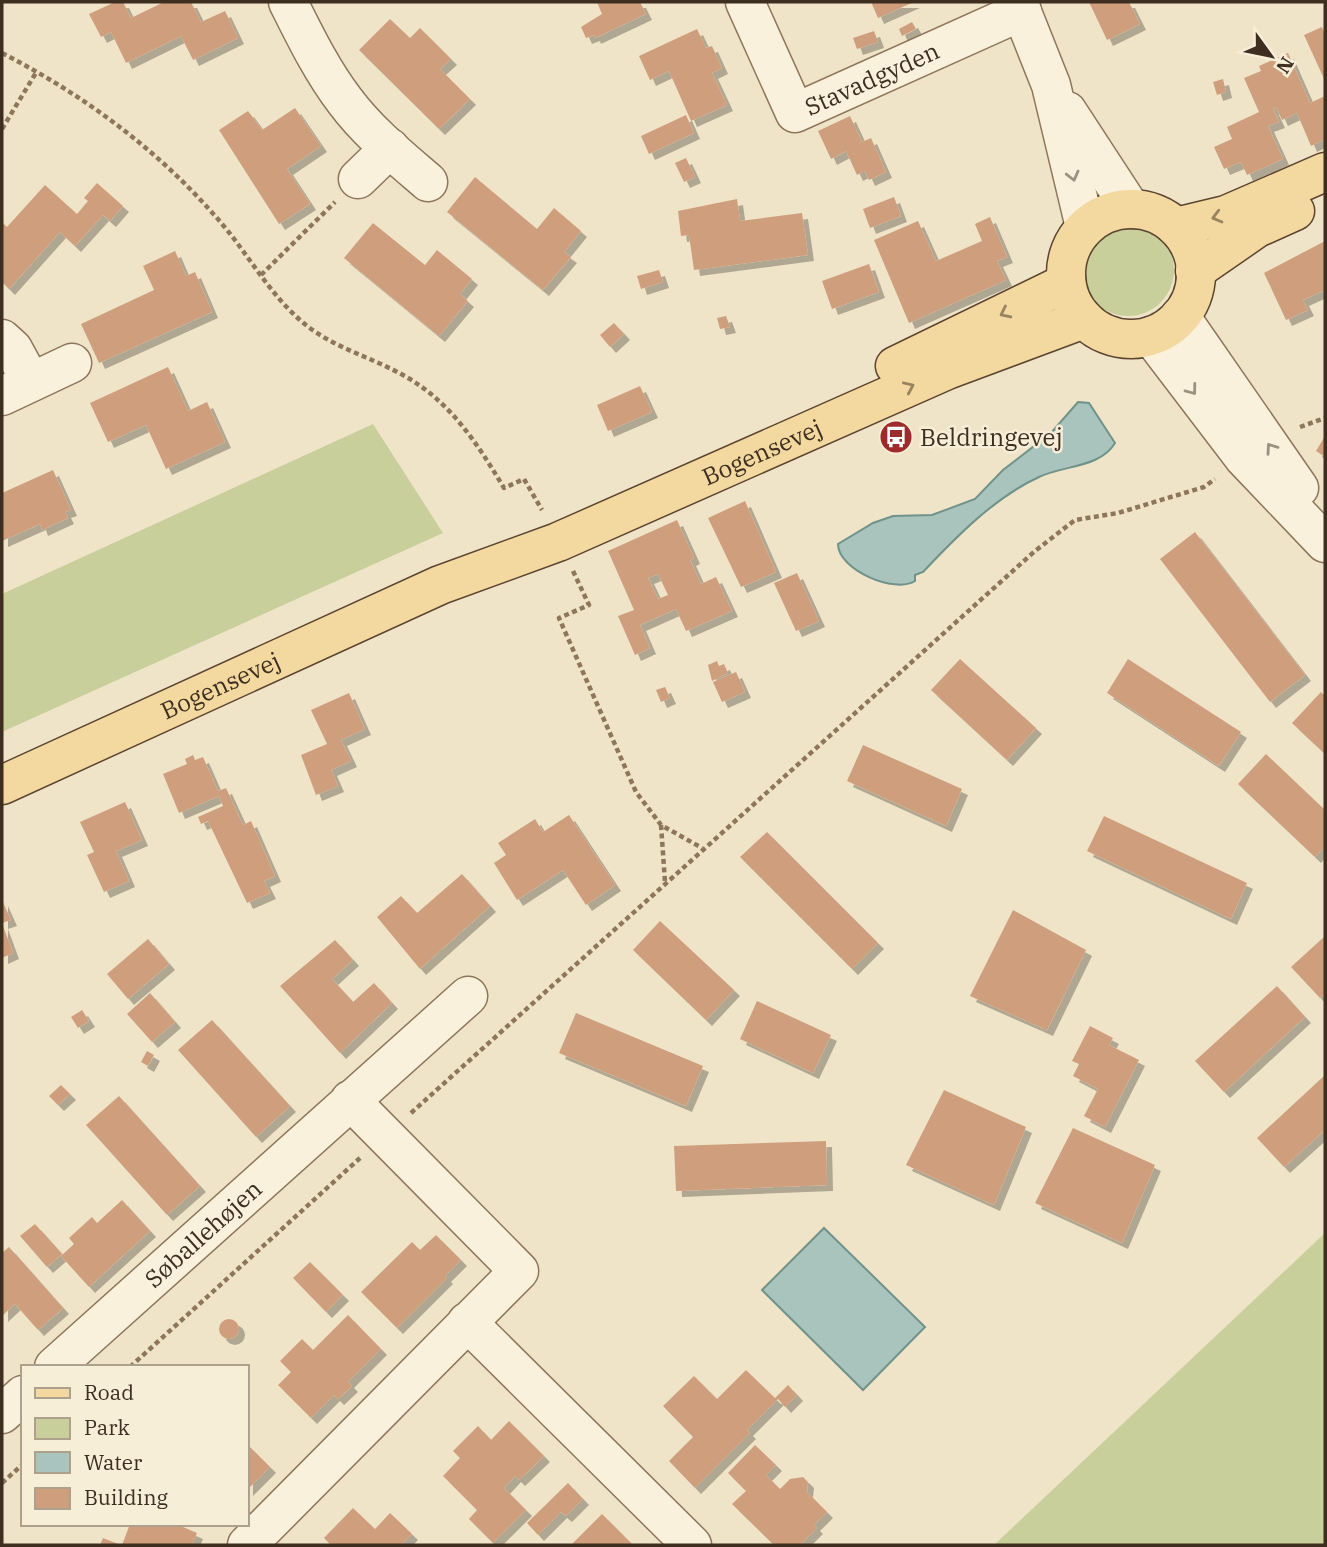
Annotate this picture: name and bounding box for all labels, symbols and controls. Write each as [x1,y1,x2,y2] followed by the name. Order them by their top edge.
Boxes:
[1236,21,1306,91] north arrow
[799,34,944,123] street label: Stavadgyden
[1271,52,1299,78] text: N
[1065,169,1079,181] one-way arrow
[1211,209,1223,223] one-way arrow
[1000,305,1012,319] one-way arrow
[902,381,914,395] one-way arrow
[1184,382,1197,395] one-way arrow
[697,411,827,492] street label: Bogensevej
[877,418,915,456] bus stop icon: Beldringevej
[920,421,1063,453] place label: Beldringevej
[1267,443,1279,456] one-way arrow
[155,644,285,726] street label: Bogensevej
[138,1173,268,1294] street label: Søballehøjen
[21,1365,248,1526] legend
[84,1378,134,1406] text: Road
[84,1413,131,1441] text: Park
[84,1448,143,1476] text: Water
[84,1483,169,1511] text: Building

